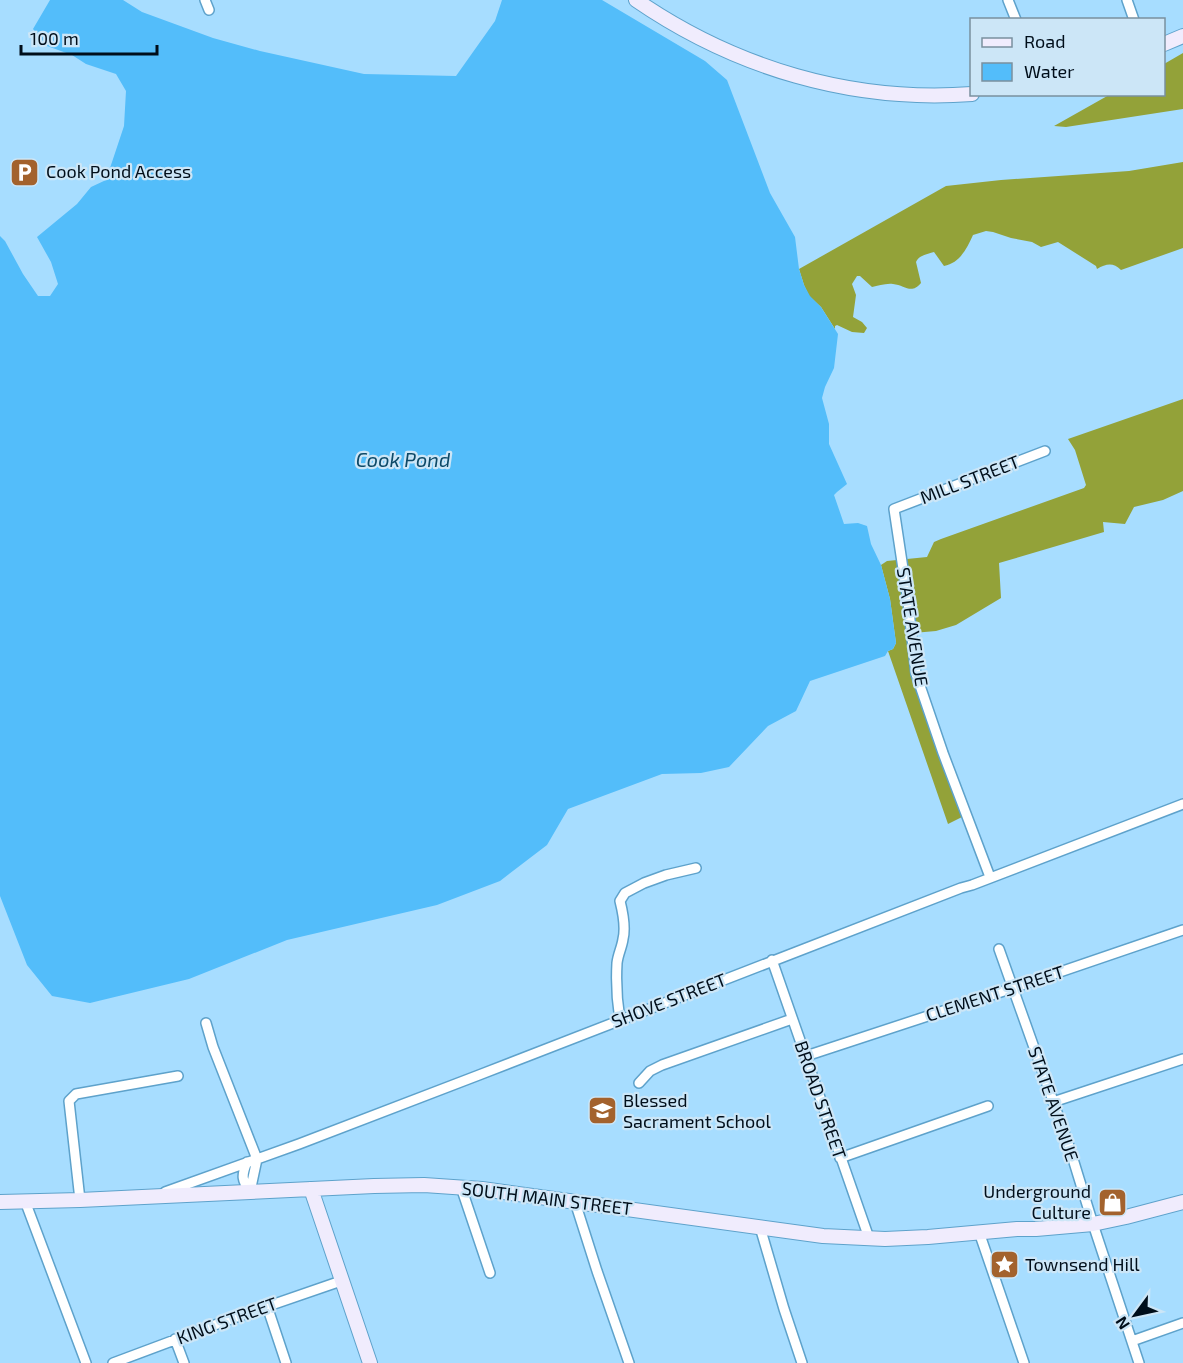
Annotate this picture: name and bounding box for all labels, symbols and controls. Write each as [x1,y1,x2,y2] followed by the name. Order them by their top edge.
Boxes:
[21,18,158,56] scale bar
[970,18,1165,96] legend
[30,27,79,49] text: 100 m
[1024,30,1065,52] text: Road
[1024,60,1074,82] text: Water
[9,156,41,188] parking icon: Cook Pond Access
[46,160,191,182] place label: Cook Pond Access
[356,447,451,471] water label: Cook Pond
[917,450,1023,508] street label: MILL STREET
[893,566,933,688] street label: STATE AVENUE
[923,960,1067,1026] street label: CLEMENT STREET
[608,968,730,1032] street label: SHOVE STREET
[790,1038,852,1162] street label: BROAD STREET
[1024,1043,1084,1164] street label: STATE AVENUE
[623,1089,771,1132] place label: Blessed Sacrament School
[586,1095,618,1127] school or university icon: Blessed Sacrament School
[461,1177,634,1219] street label: SOUTH MAIN STREET
[983,1180,1091,1223] place label: Underground Culture
[1096,1186,1128,1218] shop icon: Underground Culture
[988,1249,1020,1281] place icon: Townsend Hill
[1025,1253,1140,1275] place label: Townsend Hill
[1105,1285,1165,1345] north arrow
[173,1291,281,1348] street label: KING STREET
[1111,1313,1133,1333] text: N

